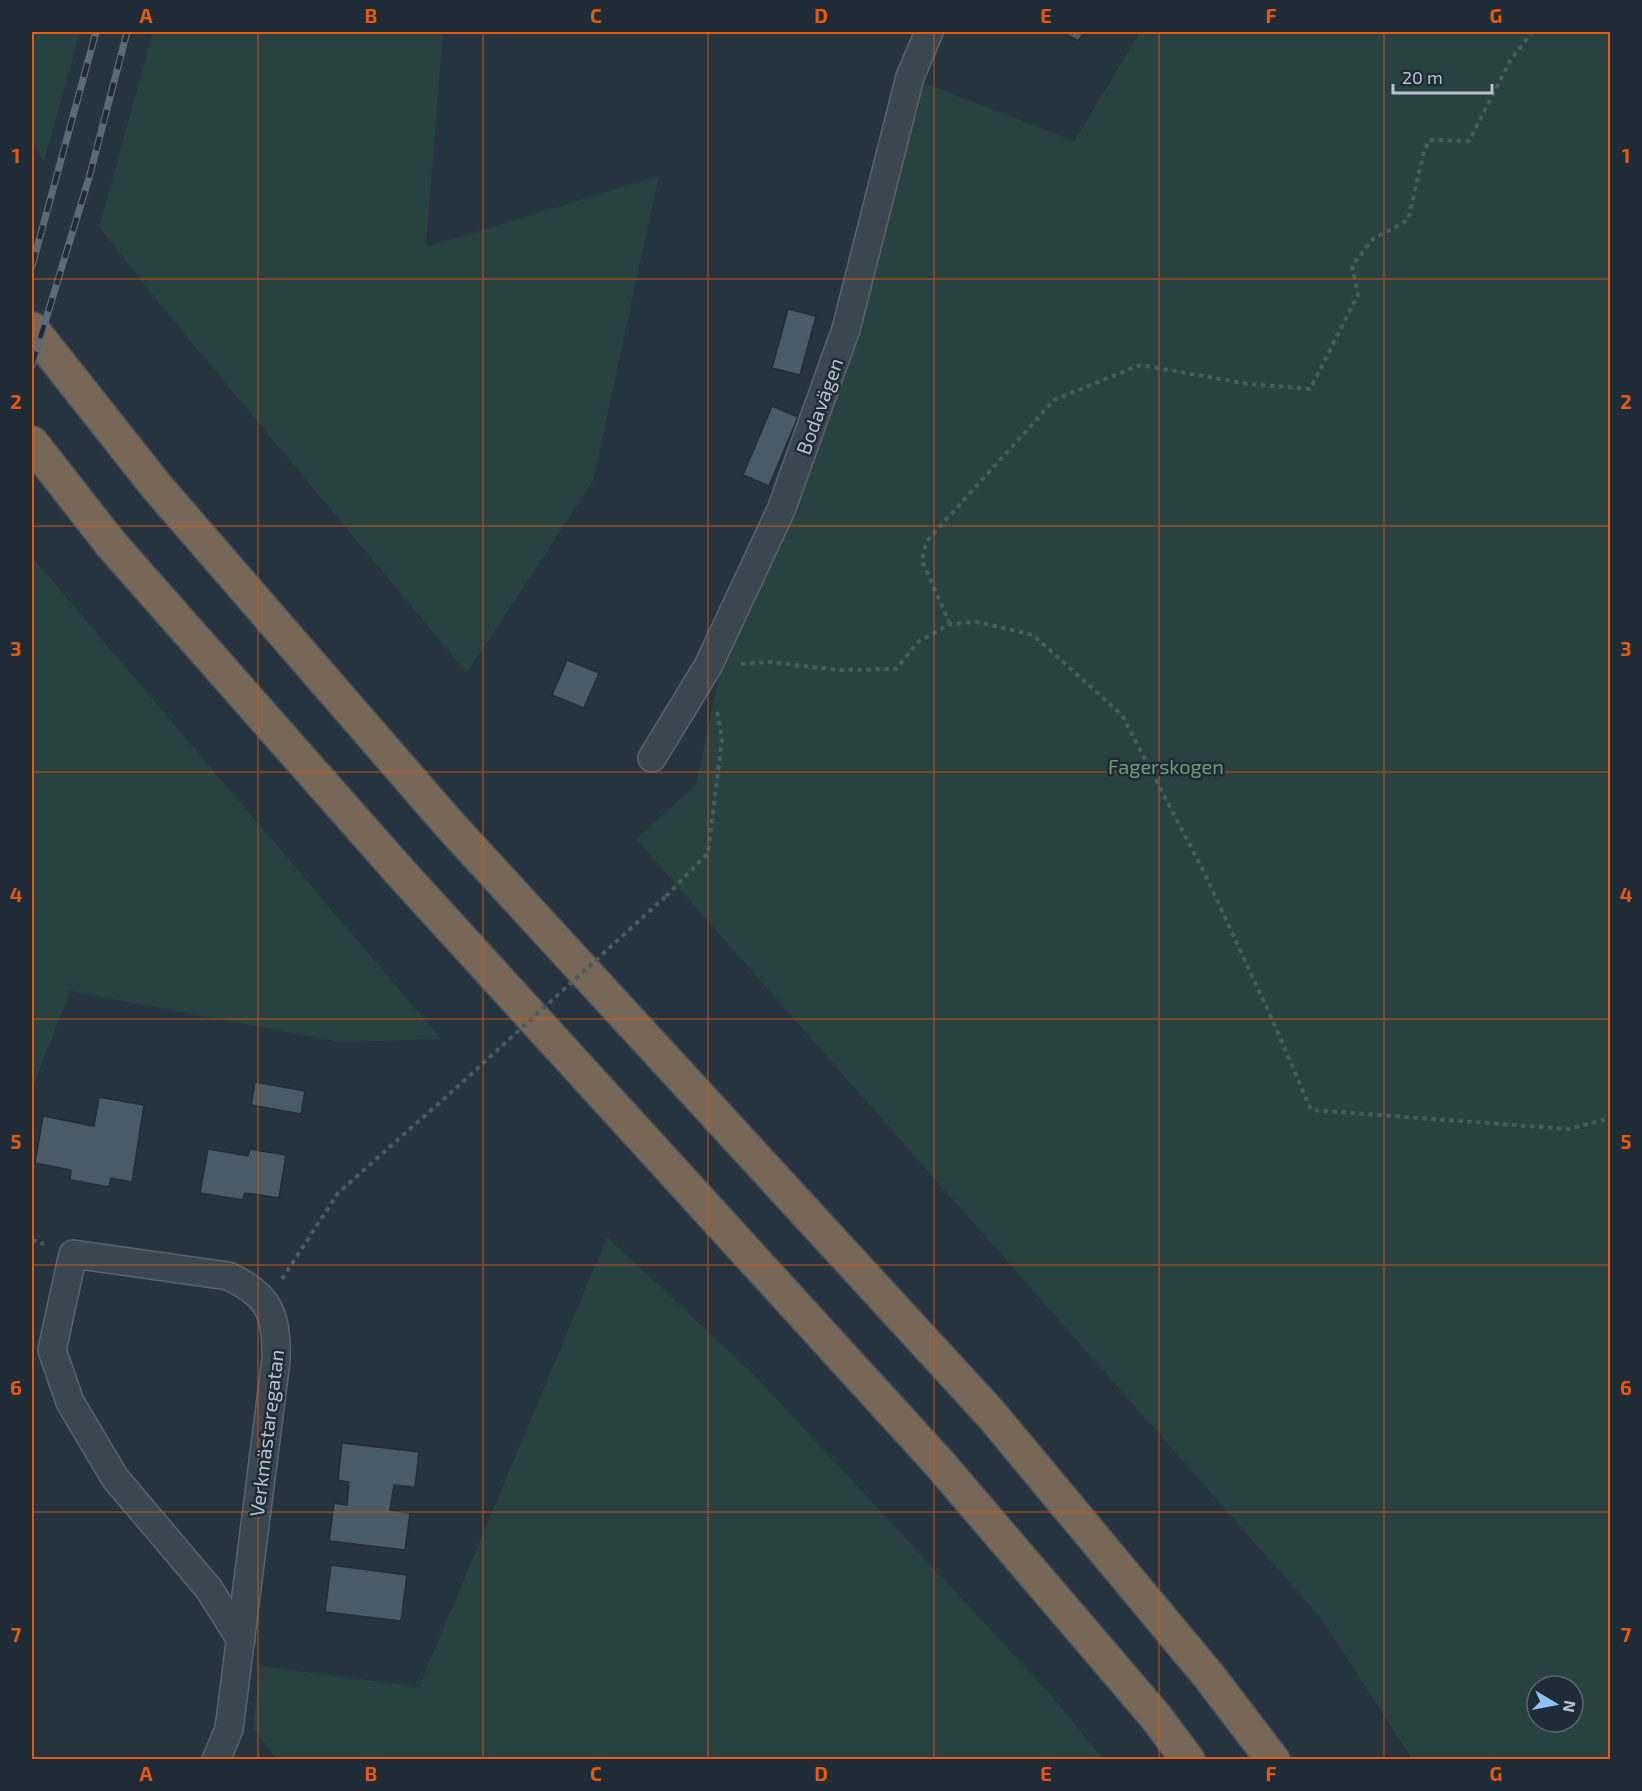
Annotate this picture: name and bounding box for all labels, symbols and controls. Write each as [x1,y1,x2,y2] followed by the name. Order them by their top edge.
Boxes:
[139,3,153,27] text: A
[365,3,377,27] text: B
[590,3,602,27] text: C
[814,3,828,27] text: D
[1040,3,1052,27] text: E
[1265,3,1277,27] text: F
[1490,3,1502,27] text: G
[1393,57,1492,95] scale bar
[1402,66,1443,88] text: 20 m
[12,143,20,167] text: 1
[1622,143,1630,167] text: 1
[790,354,848,458] street label: Bodavägen
[10,389,22,413] text: 2
[1620,389,1632,413] text: 2
[10,636,22,660] text: 3
[1620,636,1632,660] text: 3
[1108,754,1224,778] park label: Fagerskogen
[10,882,23,906] text: 4
[1620,882,1633,906] text: 4
[10,1129,22,1153] text: 5
[1620,1129,1632,1153] text: 5
[244,1348,288,1518] street label: Verkmästaregatan
[10,1375,22,1399] text: 6
[1620,1375,1632,1399] text: 6
[11,1622,22,1646] text: 7
[1621,1622,1632,1646] text: 7
[1525,1674,1585,1734] north arrow
[1560,1699,1581,1714] text: N
[139,1761,153,1785] text: A
[365,1761,377,1785] text: B
[590,1761,602,1785] text: C
[814,1761,828,1785] text: D
[1040,1761,1052,1785] text: E
[1265,1761,1277,1785] text: F
[1490,1761,1502,1785] text: G

